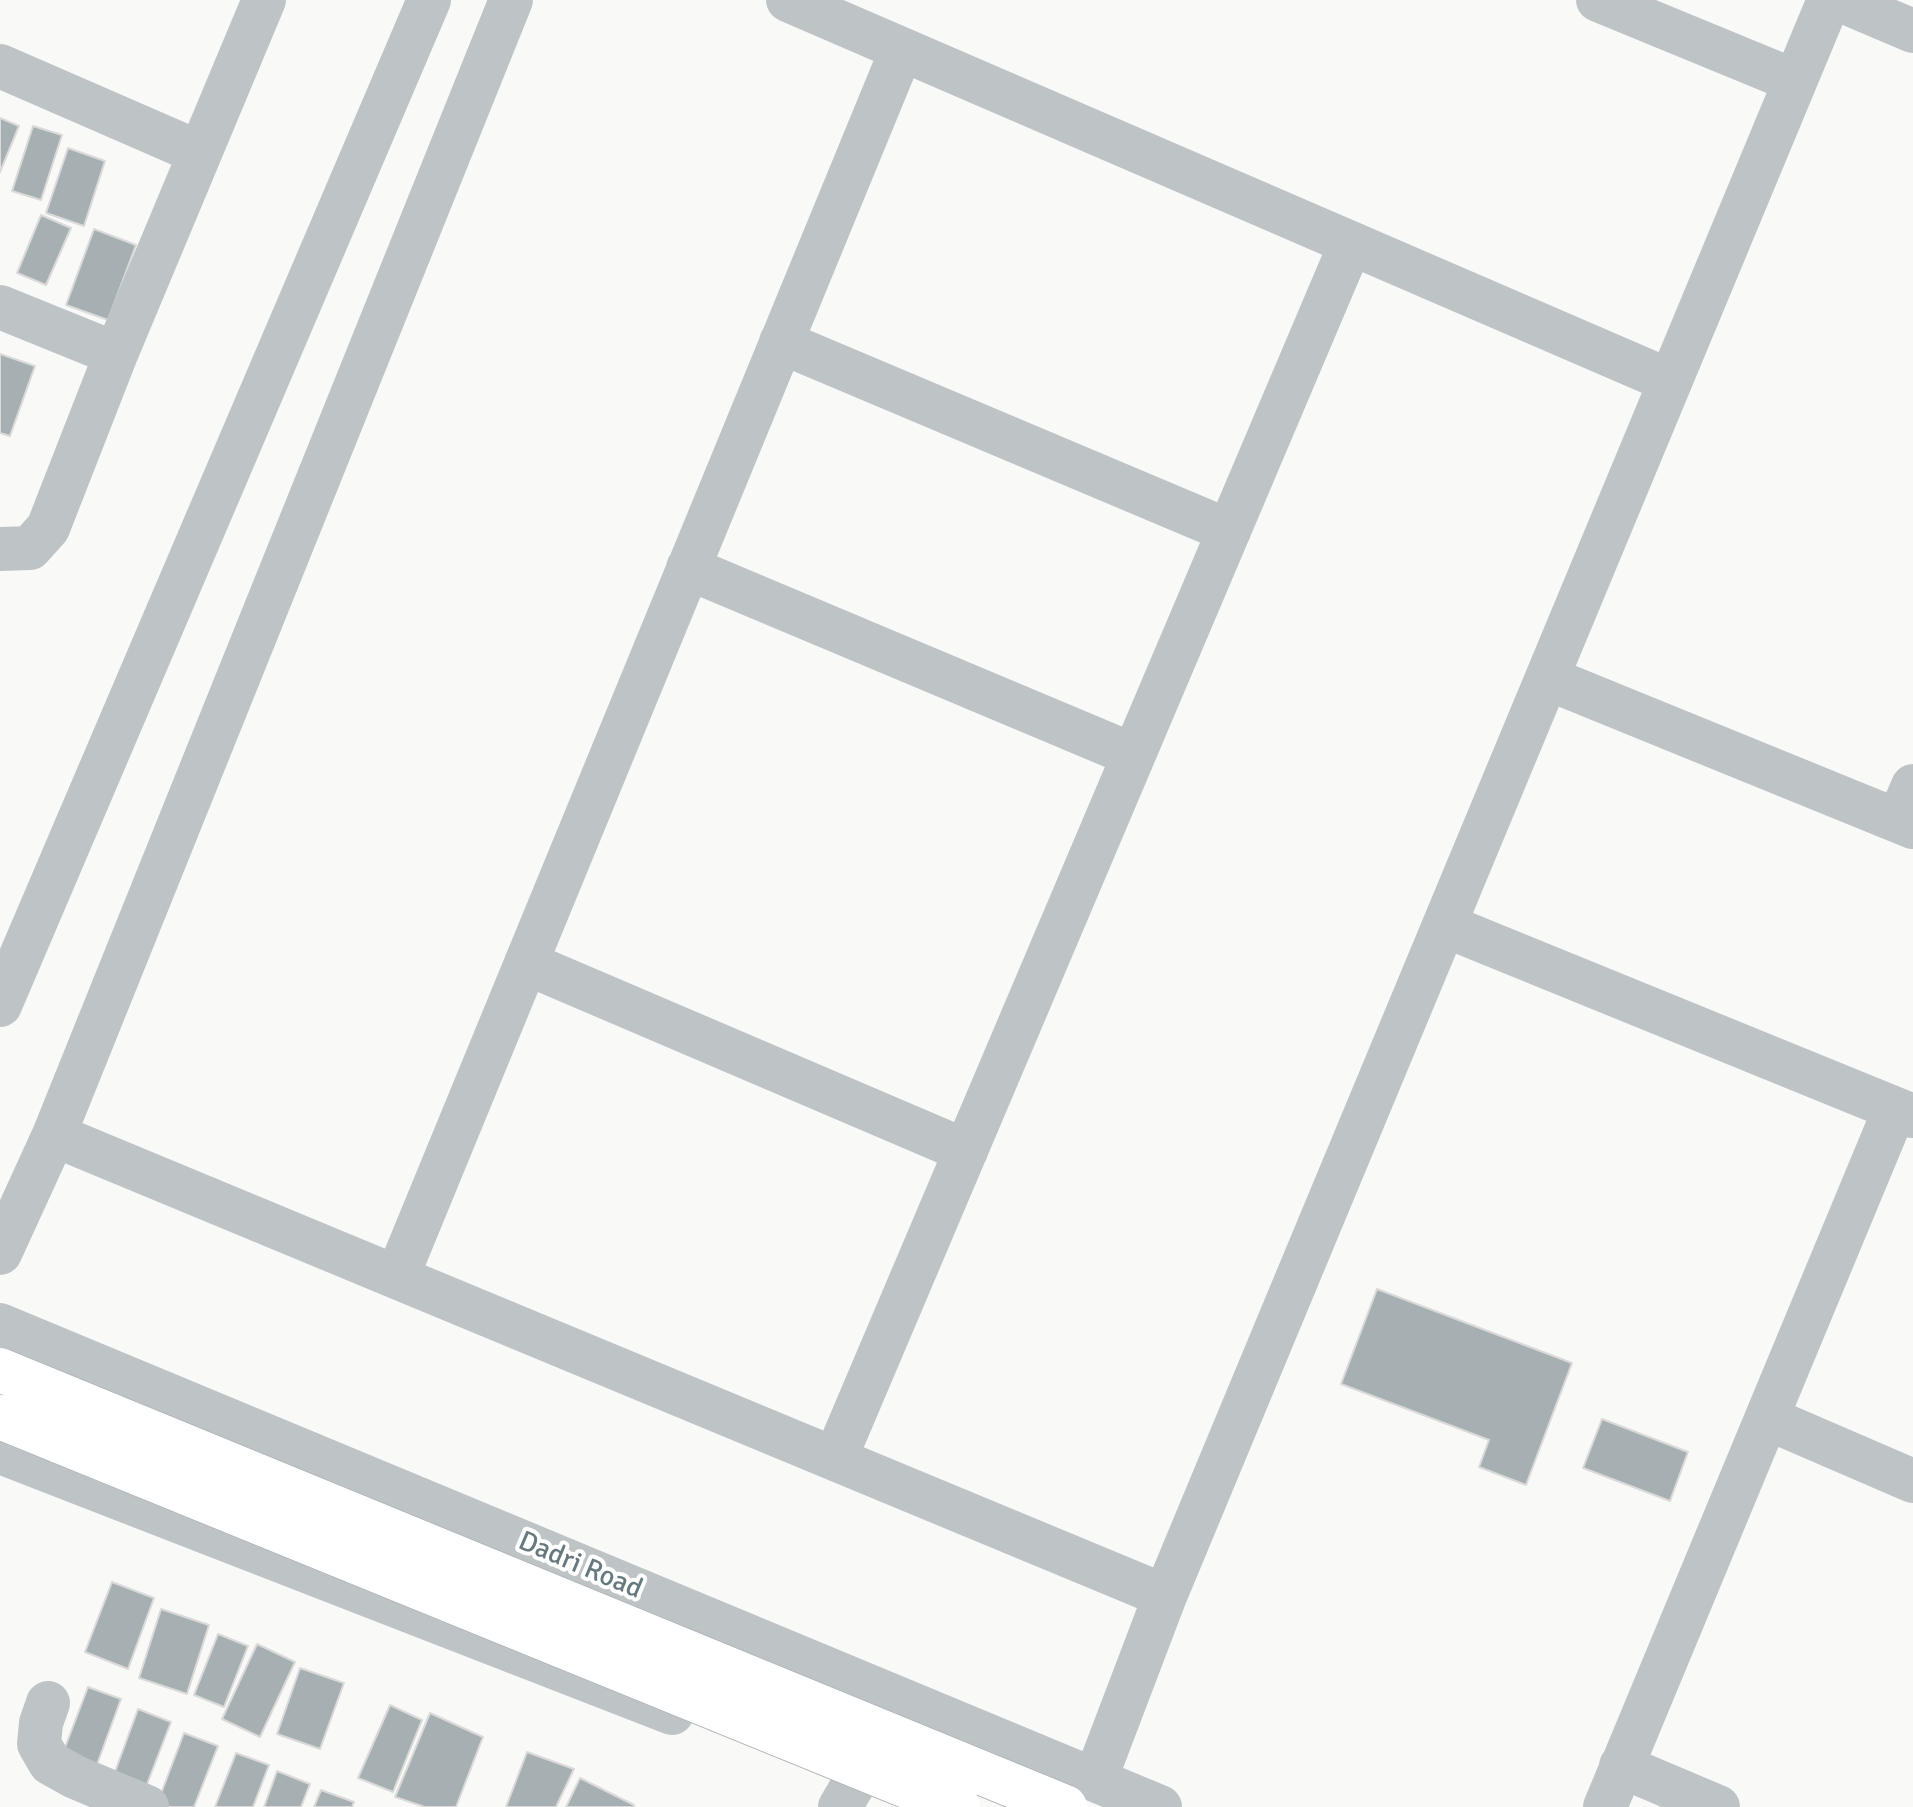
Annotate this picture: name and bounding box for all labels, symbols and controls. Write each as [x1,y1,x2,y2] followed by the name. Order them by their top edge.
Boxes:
[513,1525,647,1607] street label: Dadri Road

